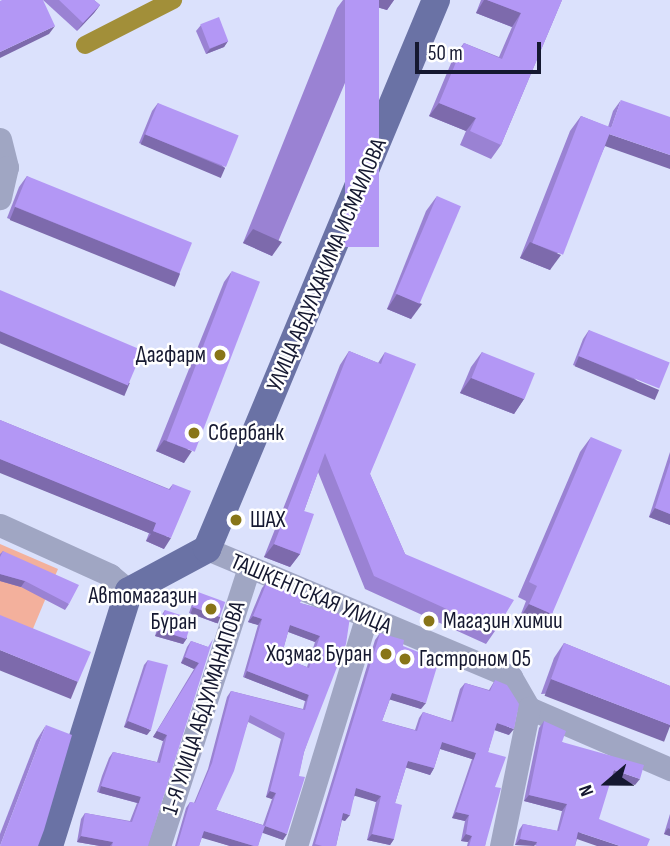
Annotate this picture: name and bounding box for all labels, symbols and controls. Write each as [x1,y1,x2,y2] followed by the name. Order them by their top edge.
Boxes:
[418,28,544,72] scale bar
[428,41,463,66] text: 50 m
[261,134,393,396] street label: УЛИЦА АБДУЛХАКИМА ИСМАИЛОВА
[136,341,206,369] place label: Дагфарм
[212,347,228,363] marker: Дагфарм
[208,419,284,447] place label: Сбербанк
[186,425,202,441] marker: Сбербанк
[250,506,285,534] place label: ШАХ
[228,512,244,528] marker: ШАХ
[227,548,395,640] street label: ТАШКЕНТСКАЯ УЛИЦА
[89,582,197,636] place label: Автомагазин Буран
[156,598,252,818] street label: 1-Я УЛИЦА АБДУЛМАНАПОВА
[203,601,219,617] marker: Автомагазин Буран
[443,607,563,635] place label: Магазин химии
[421,613,437,629] marker: Магазин химии
[266,640,372,668] place label: Хозмаг Буран
[419,645,531,673] place label: Гастроном 05
[378,646,394,662] marker: Хозмаг Буран
[397,651,413,667] marker: Гастроном 05
[572,748,642,818] north arrow
[574,782,599,799] text: N

